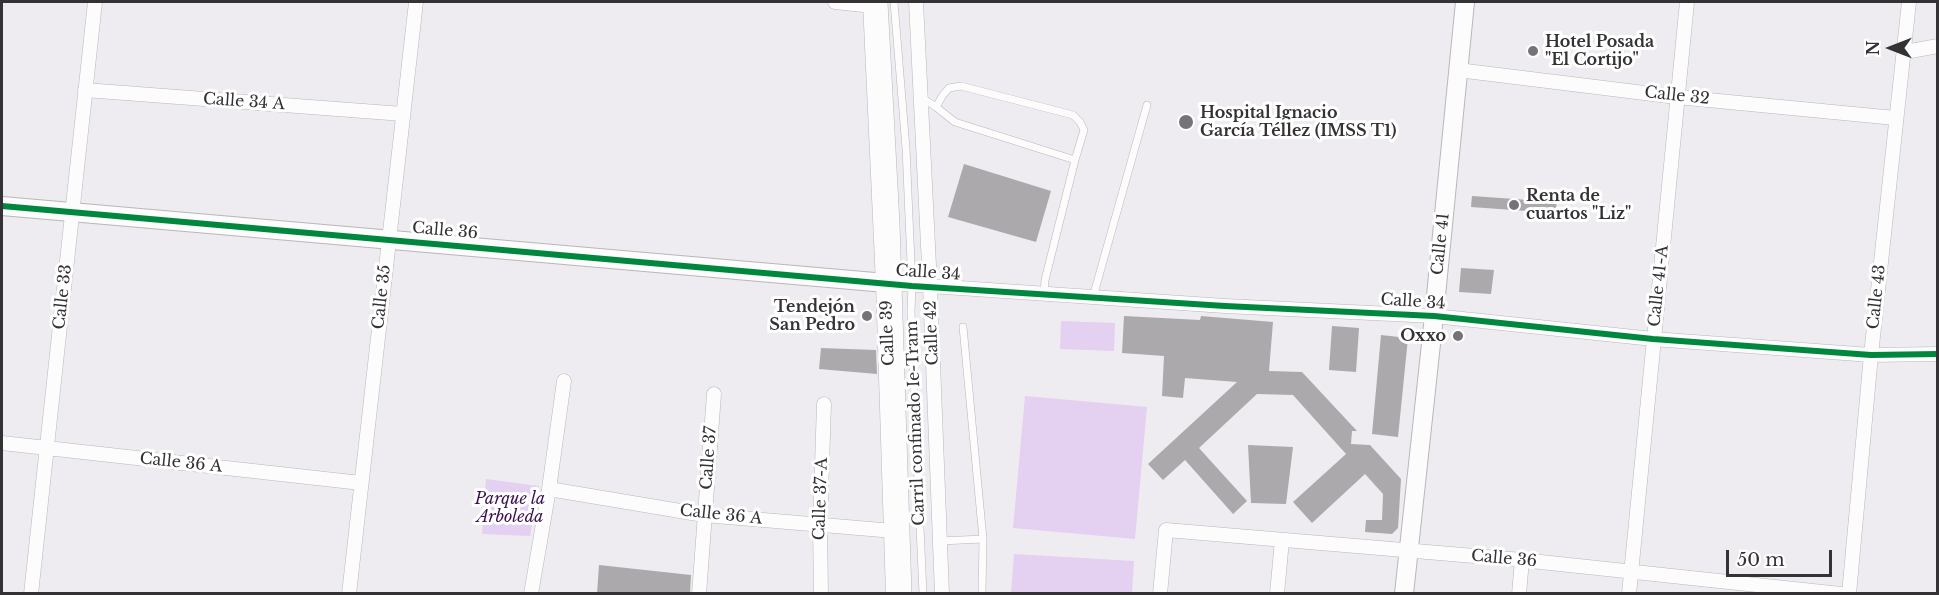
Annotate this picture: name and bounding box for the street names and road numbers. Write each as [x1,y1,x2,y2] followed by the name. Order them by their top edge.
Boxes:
[1643,83,1711,109] street label: Calle 32
[202,90,286,114] street label: Calle 34 A
[1428,212,1454,276] street label: Calle 41
[411,219,479,243] street label: Calle 36
[1645,244,1673,328] street label: Calle 41-A
[895,261,961,285] street label: Calle 34
[50,263,76,331] street label: Calle 33
[369,264,395,330] street label: Calle 35
[1864,264,1890,330] street label: Calle 43
[1380,290,1446,314] street label: Calle 34
[877,300,899,366] street label: Calle 39
[921,300,943,366] street label: Calle 42
[903,320,929,526] street label: Carril confinado Ie-Tram
[697,426,721,490] street label: Calle 37
[139,449,223,477] street label: Calle 36 A
[810,457,832,541] street label: Calle 37-A
[679,501,763,529] street label: Calle 36 A
[1470,547,1538,571] street label: Calle 36

